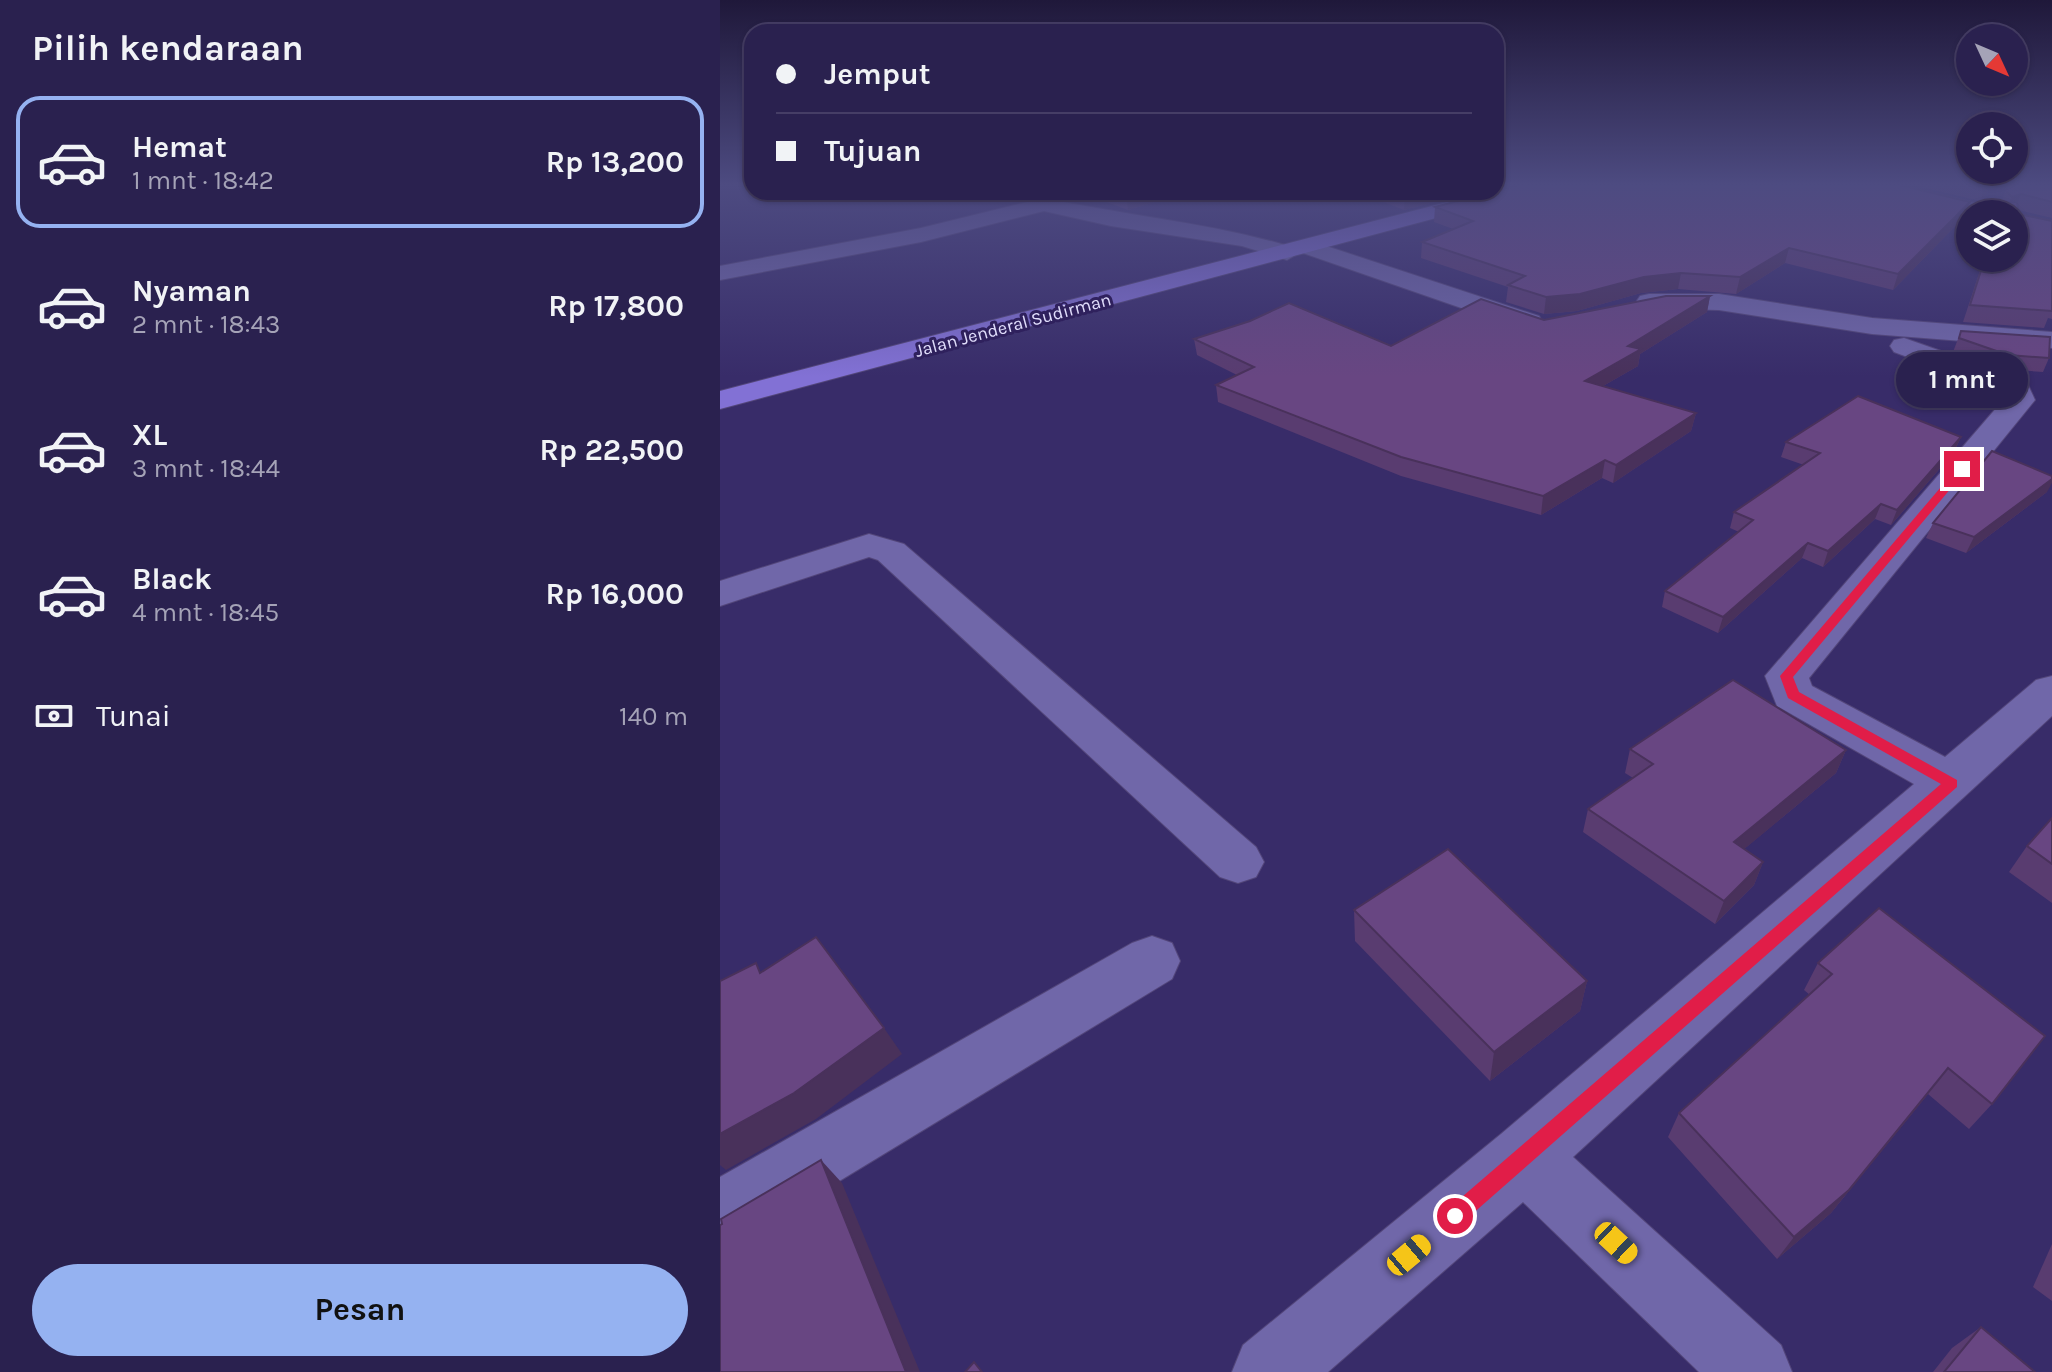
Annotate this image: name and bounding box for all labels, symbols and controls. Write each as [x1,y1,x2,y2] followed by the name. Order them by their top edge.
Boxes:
[1956,24,2028,96] north arrow
[1956,24,2028,272] map controls
[32,27,304,69] text: Pilih kendaraan
[824,56,931,92] text: Jemput
[1956,112,2028,184] button: locate
[36,126,108,198] icon: car
[132,129,227,165] text: Hemat
[824,133,921,169] text: Tujuan
[546,144,684,180] text: Rp 13,200
[132,165,274,196] text: 1 mnt · 18:42
[1956,200,2028,272] button: layers
[36,270,108,342] icon: car
[132,273,251,309] text: Nyaman
[548,288,684,324] text: Rp 17,800
[912,288,1114,362] street label: Jalan Jenderal Sudirman
[132,309,280,340] text: 2 mnt · 18:43
[1896,353,2028,409] callout: 1 mnt
[1929,364,1995,395] text: 1 mnt
[36,414,108,486] icon: car
[132,417,167,453] text: XL
[540,432,684,468] text: Rp 22,500
[1944,451,1980,487] route end
[132,453,280,484] text: 3 mnt · 18:44
[36,558,108,630] icon: car
[132,561,212,597] text: Black
[545,576,684,612] text: Rp 16,000
[132,597,279,628] text: 4 mnt · 18:45
[32,694,76,738] icon: cash
[96,698,171,734] text: Tunai
[619,701,688,732] text: 140 m
[1437,1198,1473,1234] route start
[1590,1218,1642,1268] car
[1383,1230,1435,1280] car
[32,1264,688,1356] button: Pesan

